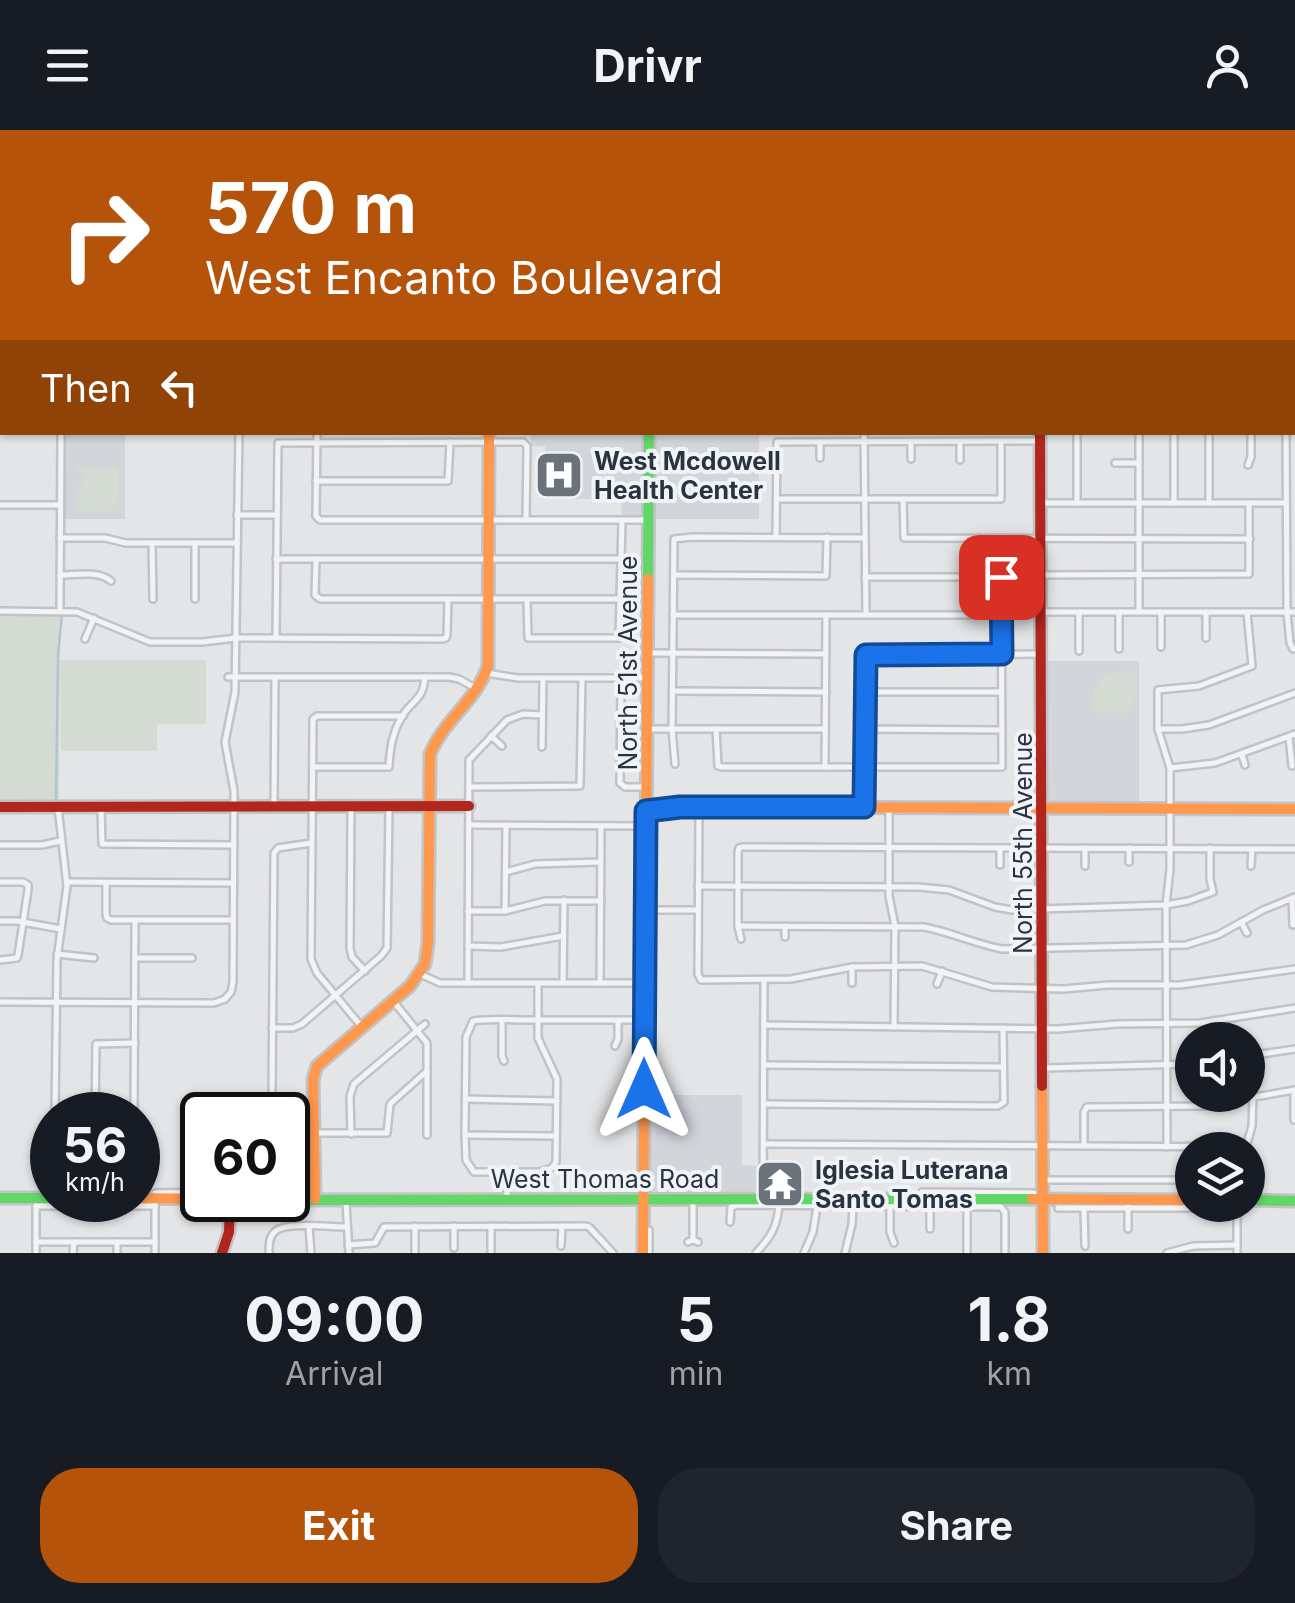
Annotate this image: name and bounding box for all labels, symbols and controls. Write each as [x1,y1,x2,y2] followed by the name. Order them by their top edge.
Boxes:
[40,38,95,93] icon: menu
[593,38,702,93] text: Drivr
[1200,38,1255,93] icon: person
[205,165,417,250] text: 570 m
[40,170,170,300] icon: right
[205,250,723,305] text: West Encanto Boulevard
[152,360,207,415] icon: left
[40,365,132,411] text: Then
[594,446,781,505] place label: West Mcdowell Health Center
[533,449,585,501] hospital icon: West Mcdowell Health Center
[959,535,1044,620] pin
[974,550,1029,605] icon: arrive
[613,555,643,771] street label: North 51st Avenue
[1008,732,1038,954] street label: North 55th Avenue
[1175,1022,1265,1222] map controls
[1175,1022,1265,1112] button: sound
[592,1037,696,1141] position arrow
[180,1092,310,1222] speed limit sign: 60
[63,1115,127,1175] text: 56
[1175,1132,1265,1222] button: layers
[815,1155,1009,1214] place label: Iglesia Luterana Santo Tomas
[754,1158,806,1210] temple icon: Iglesia Luterana Santo Tomas
[491,1164,719,1194] street label: West Thomas Road
[65,1167,125,1197] text: km/h
[244,1283,425,1355] text: 09:00
[677,1283,715,1355] text: 5
[968,1283,1051,1355] text: 1.8
[285,1354,384,1393] text: Arrival
[669,1354,723,1393] text: min
[986,1354,1032,1393] text: km
[40,1468,638,1583] button: Exit
[658,1468,1255,1583] button: Share

